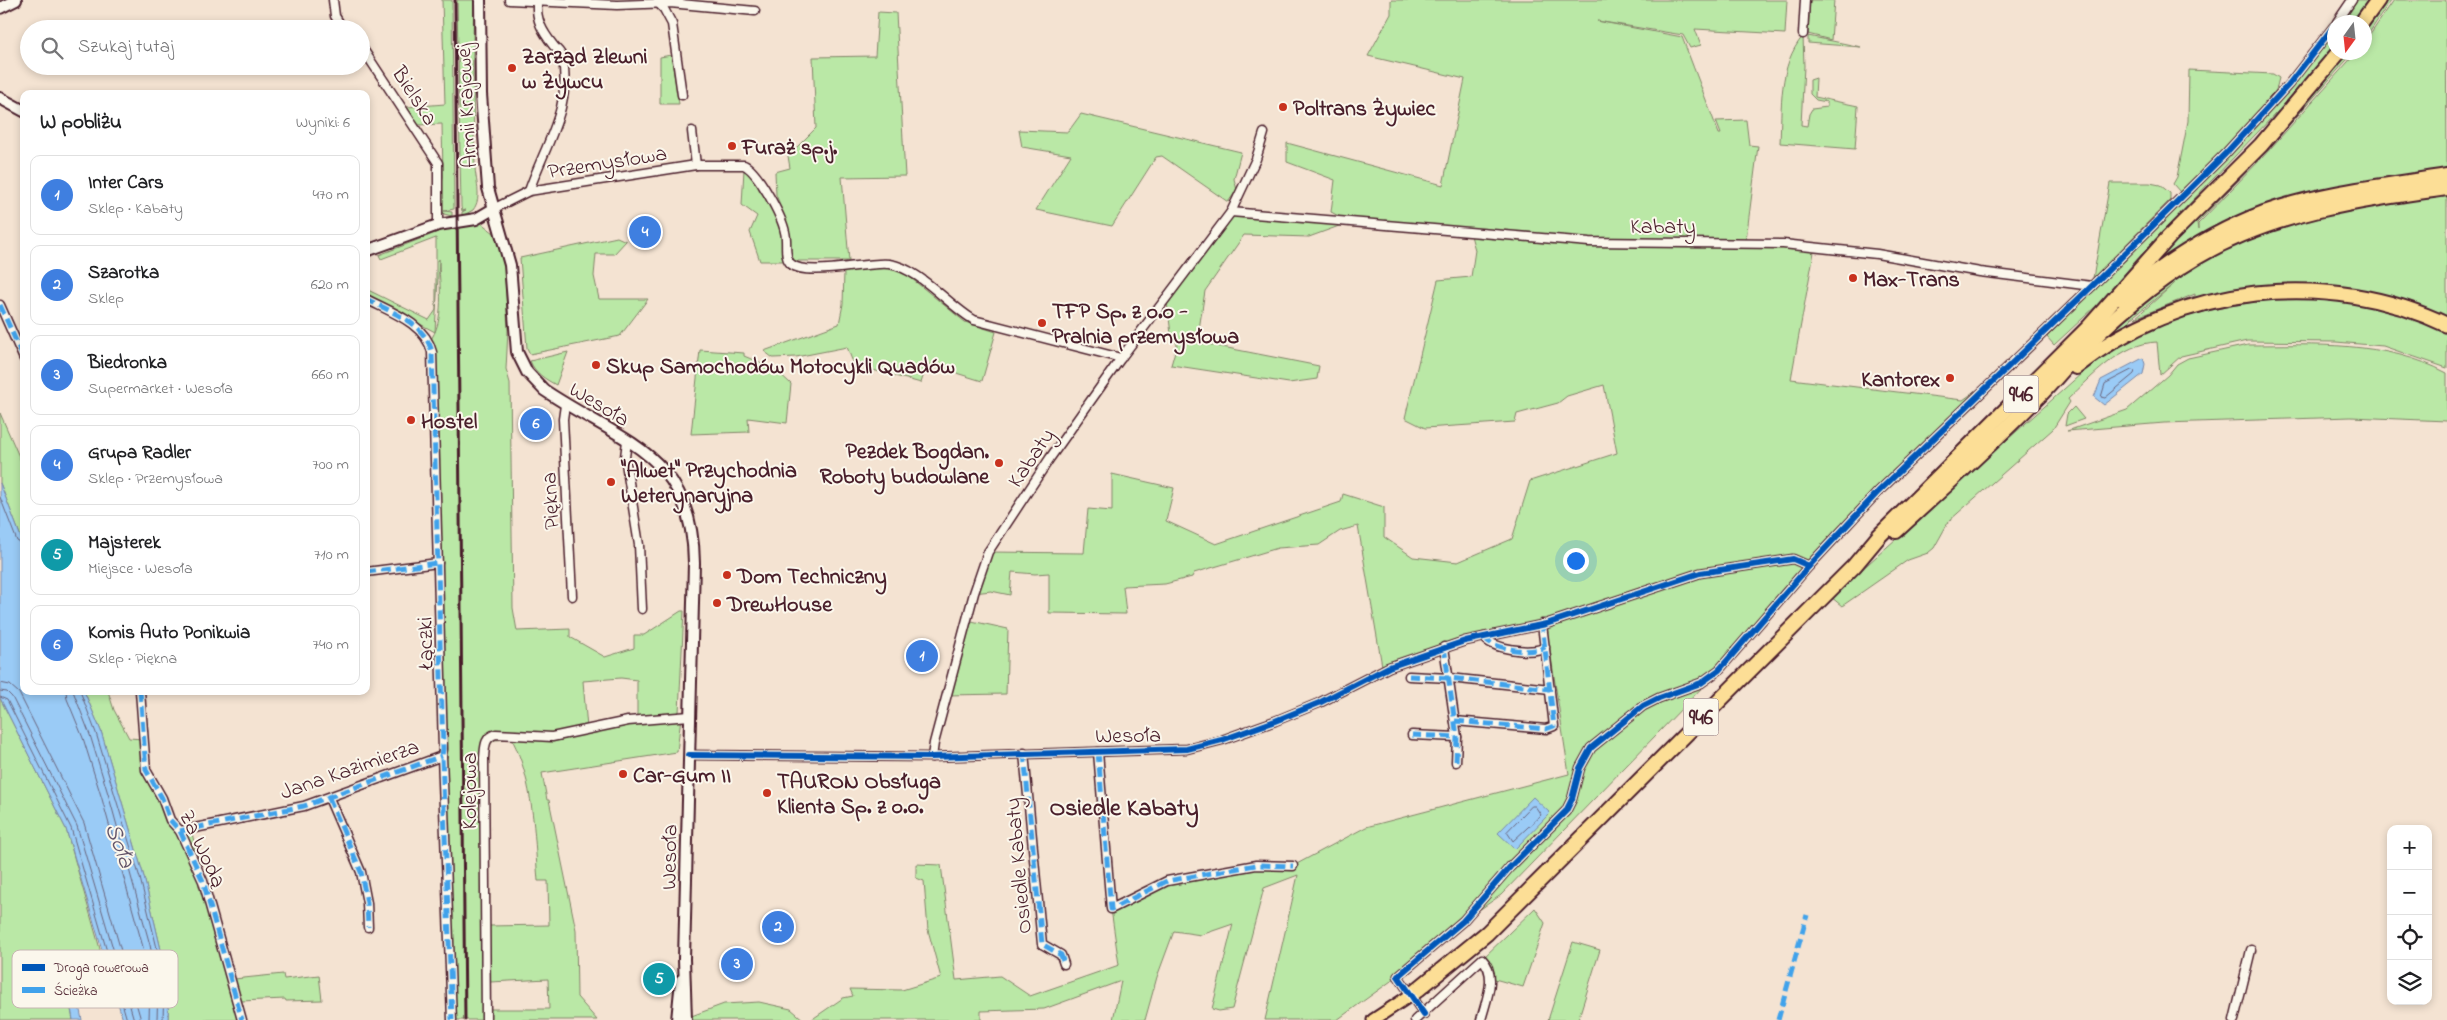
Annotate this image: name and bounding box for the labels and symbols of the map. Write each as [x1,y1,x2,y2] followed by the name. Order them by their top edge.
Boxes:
[2327,15,2372,60] north arrow
[449,42,487,169] street label: Armii Krajowej
[522,42,647,100] place label: Zarząd Zlewni w Żywcu
[382,60,445,133] street label: Bielska
[506,62,518,74] marker: Zarząd Zlewni w Żywcu
[1293,94,1437,127] place label: Poltrans Żywiec
[1277,101,1289,113] marker: Poltrans Żywiec
[741,133,838,165] place label: Furaż sp.j.
[545,139,670,190] street label: Przemysłowa
[726,140,738,152] marker: Furaż sp.j.
[1630,212,1696,245] street label: Kabaty
[629,213,661,251] pin: 4
[1863,265,1960,297] place label: Max-Trans
[1847,272,1859,284] marker: Max-Trans
[1052,297,1239,355] place label: TFP Sp. z o.o - Pralnia przemysłowa
[1036,317,1048,329] marker: TFP Sp. z o.o - Pralnia przemysłowa
[606,352,955,385] place label: Skup Samochodów Motocykli Quadów
[590,359,602,371] marker: Skup Samochodów Motocykli Quadów
[1861,365,1940,397] place label: Kantorex
[1944,372,1956,384] marker: Kantorex
[562,375,635,436] street label: Wesoła
[2004,376,2038,412] road number: 946
[520,405,552,443] pin: 6
[421,407,478,439] place label: Hostel
[405,414,417,426] marker: Hostel
[1001,423,1065,495] street label: Kabaty
[820,437,990,495] place label: Pezdek Bogdan. Roboty budowlane
[620,456,797,514] place label: "Alwet" Przychodnia Weterynaryjna
[993,457,1005,469] marker: Pezdek Bogdan. Roboty budowlane
[535,471,569,530] street label: Piękna
[605,476,617,488] marker: "Alwet" Przychodnia Weterynaryjna
[1563,548,1589,574] your location
[736,562,887,595] place label: Dom Techniczny
[721,569,733,581] marker: Dom Techniczny
[726,590,833,622] place label: DrewHouse
[711,597,723,609] marker: DrewHouse
[411,616,443,671] street label: Łączki
[906,637,938,675] pin: 1
[1684,699,1718,736] road number: 946
[1095,720,1161,754] street label: Wesoła
[276,732,424,810] street label: Jana Kazimierza
[455,752,487,830] street label: Kolejowa
[633,761,731,793] place label: Car-Gum II
[777,767,941,824] place label: TAURON Obsługa Klienta Sp. z o.o.
[617,768,629,780] marker: Car-Gum II
[761,787,773,799] marker: TAURON Obsługa Klienta Sp. z o.o.
[1050,792,1198,828] district label: Osiedle Kabaty
[998,796,1043,935] street label: Osiedle Kabaty
[169,805,233,894] street label: Za Wodą
[94,818,144,874] water label: Soła
[654,824,688,890] street label: Wesoła
[762,908,794,946] pin: 2
[721,945,753,983] pin: 3
[12,950,178,1008] legend
[53,958,149,980] text: Droga rowerowa
[643,960,675,998] pin: 5
[54,981,98,1002] text: Ścieżka

